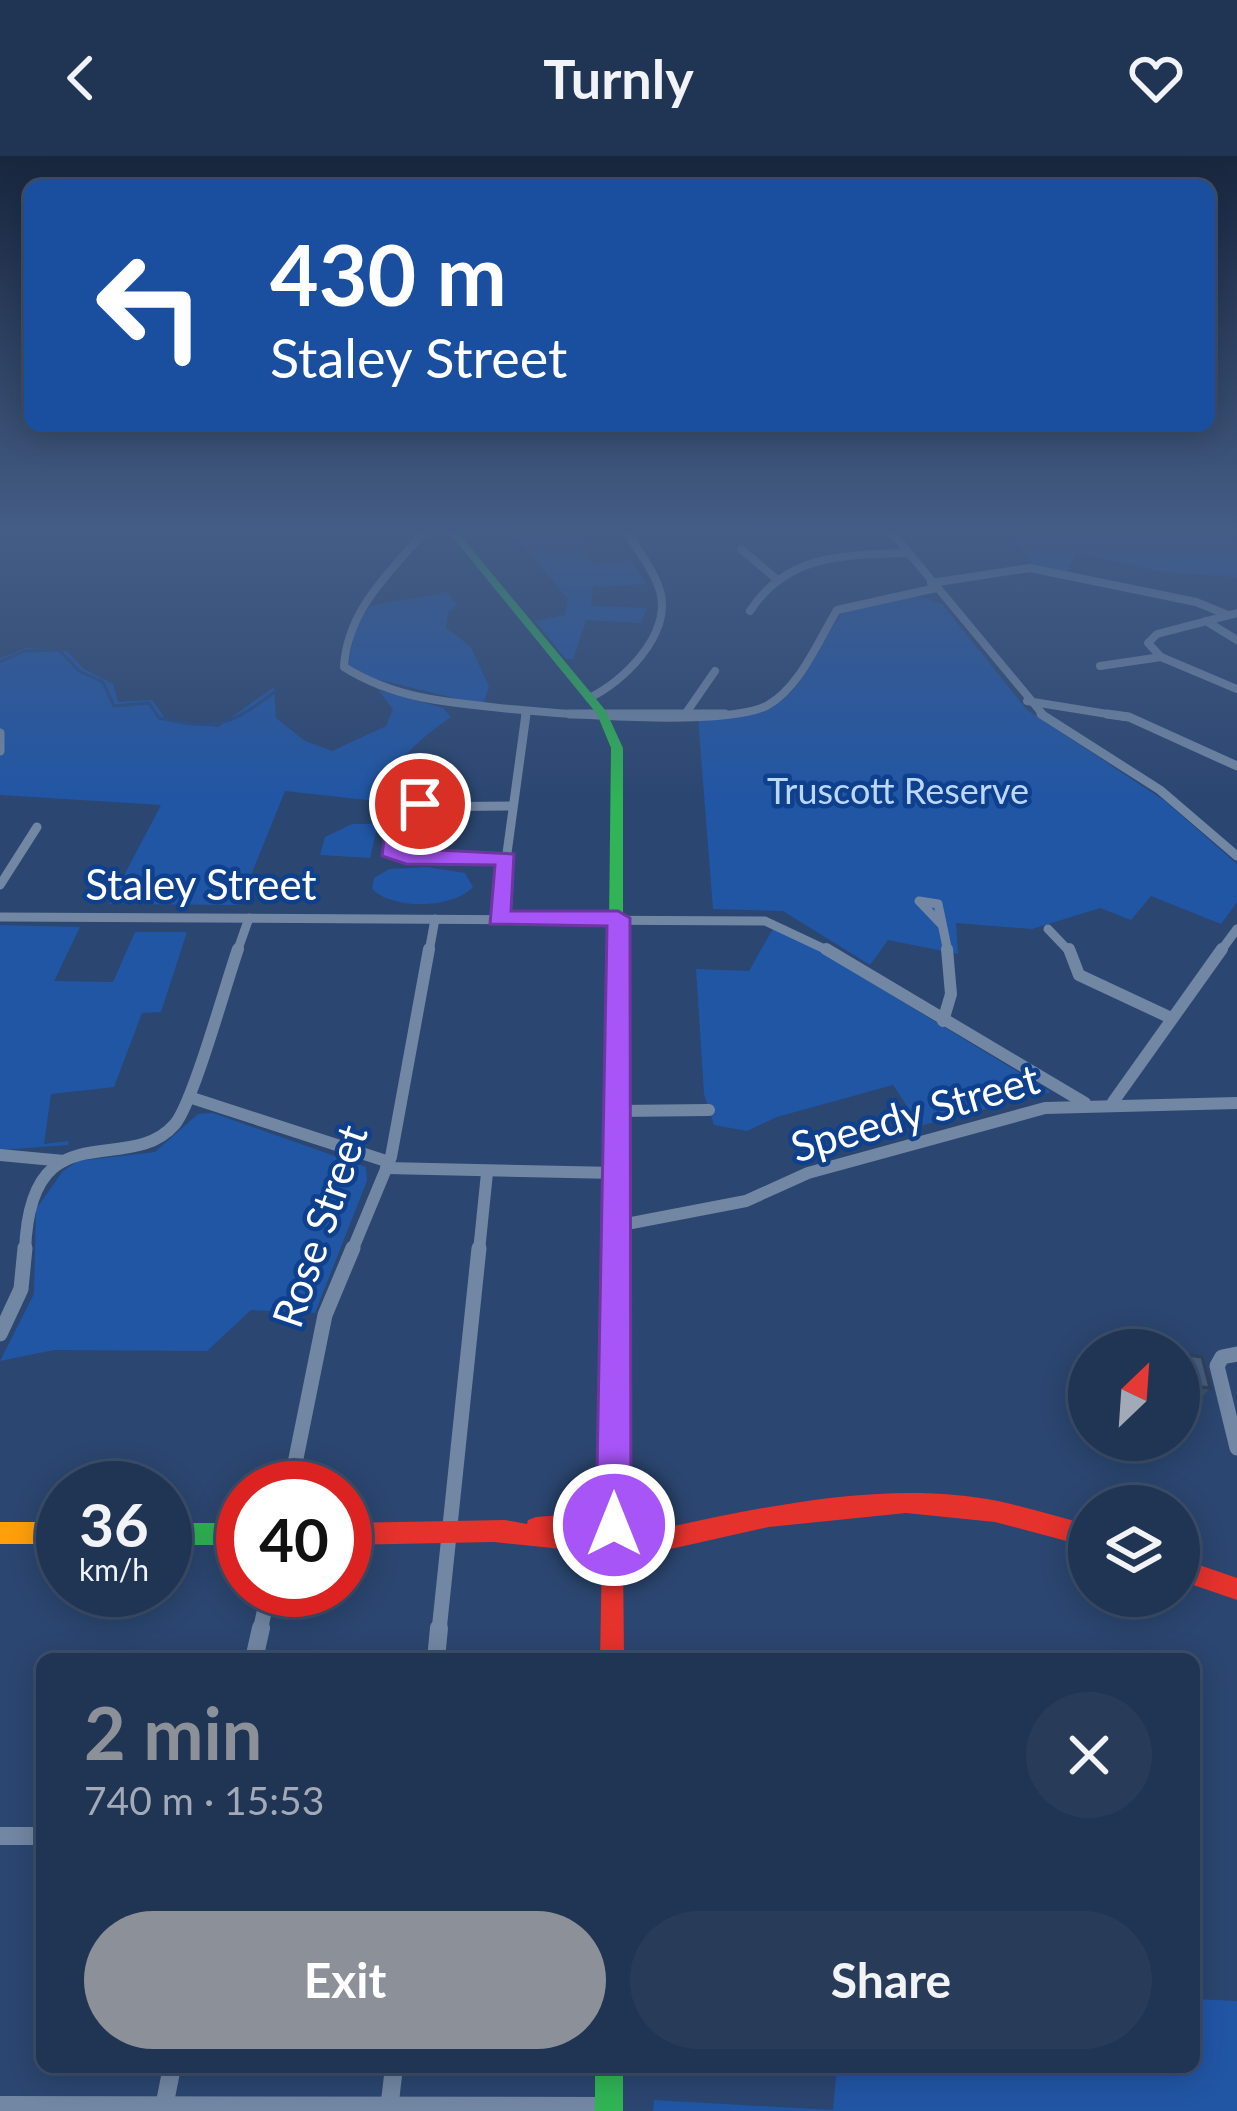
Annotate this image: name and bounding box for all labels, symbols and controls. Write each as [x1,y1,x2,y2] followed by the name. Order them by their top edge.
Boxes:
[48,45,114,111] icon: back
[1123,45,1189,111] icon: heart
[543,46,694,111] text: Turnly
[270,223,507,324] text: 430 m
[72,228,228,384] icon: left
[270,325,567,390] text: Staley Street
[369,753,471,855] pin
[767,768,1029,812] park label: Truscott Reserve
[387,771,453,837] icon: arrive
[85,859,317,909] street label: Staley Street
[785,1053,1045,1171] street label: Speedy Street
[261,1118,377,1333] street label: Rose Street
[1068,1329,1200,1461] north arrow
[1068,1329,1200,1617] map controls
[216,1461,372,1617] speed limit sign: 40
[551,1462,677,1588] position arrow
[1068,1485,1200,1617] button: layers
[79,1488,149,1560] text: 36
[79,1551,149,1587] text: km/h
[84,1689,262,1775] text: 2 min
[1026,1692,1152,1818] button: close
[84,1777,324,1823] text: 740 m · 15:53
[84,1911,606,2049] button: Exit
[630,1911,1152,2049] button: Share

